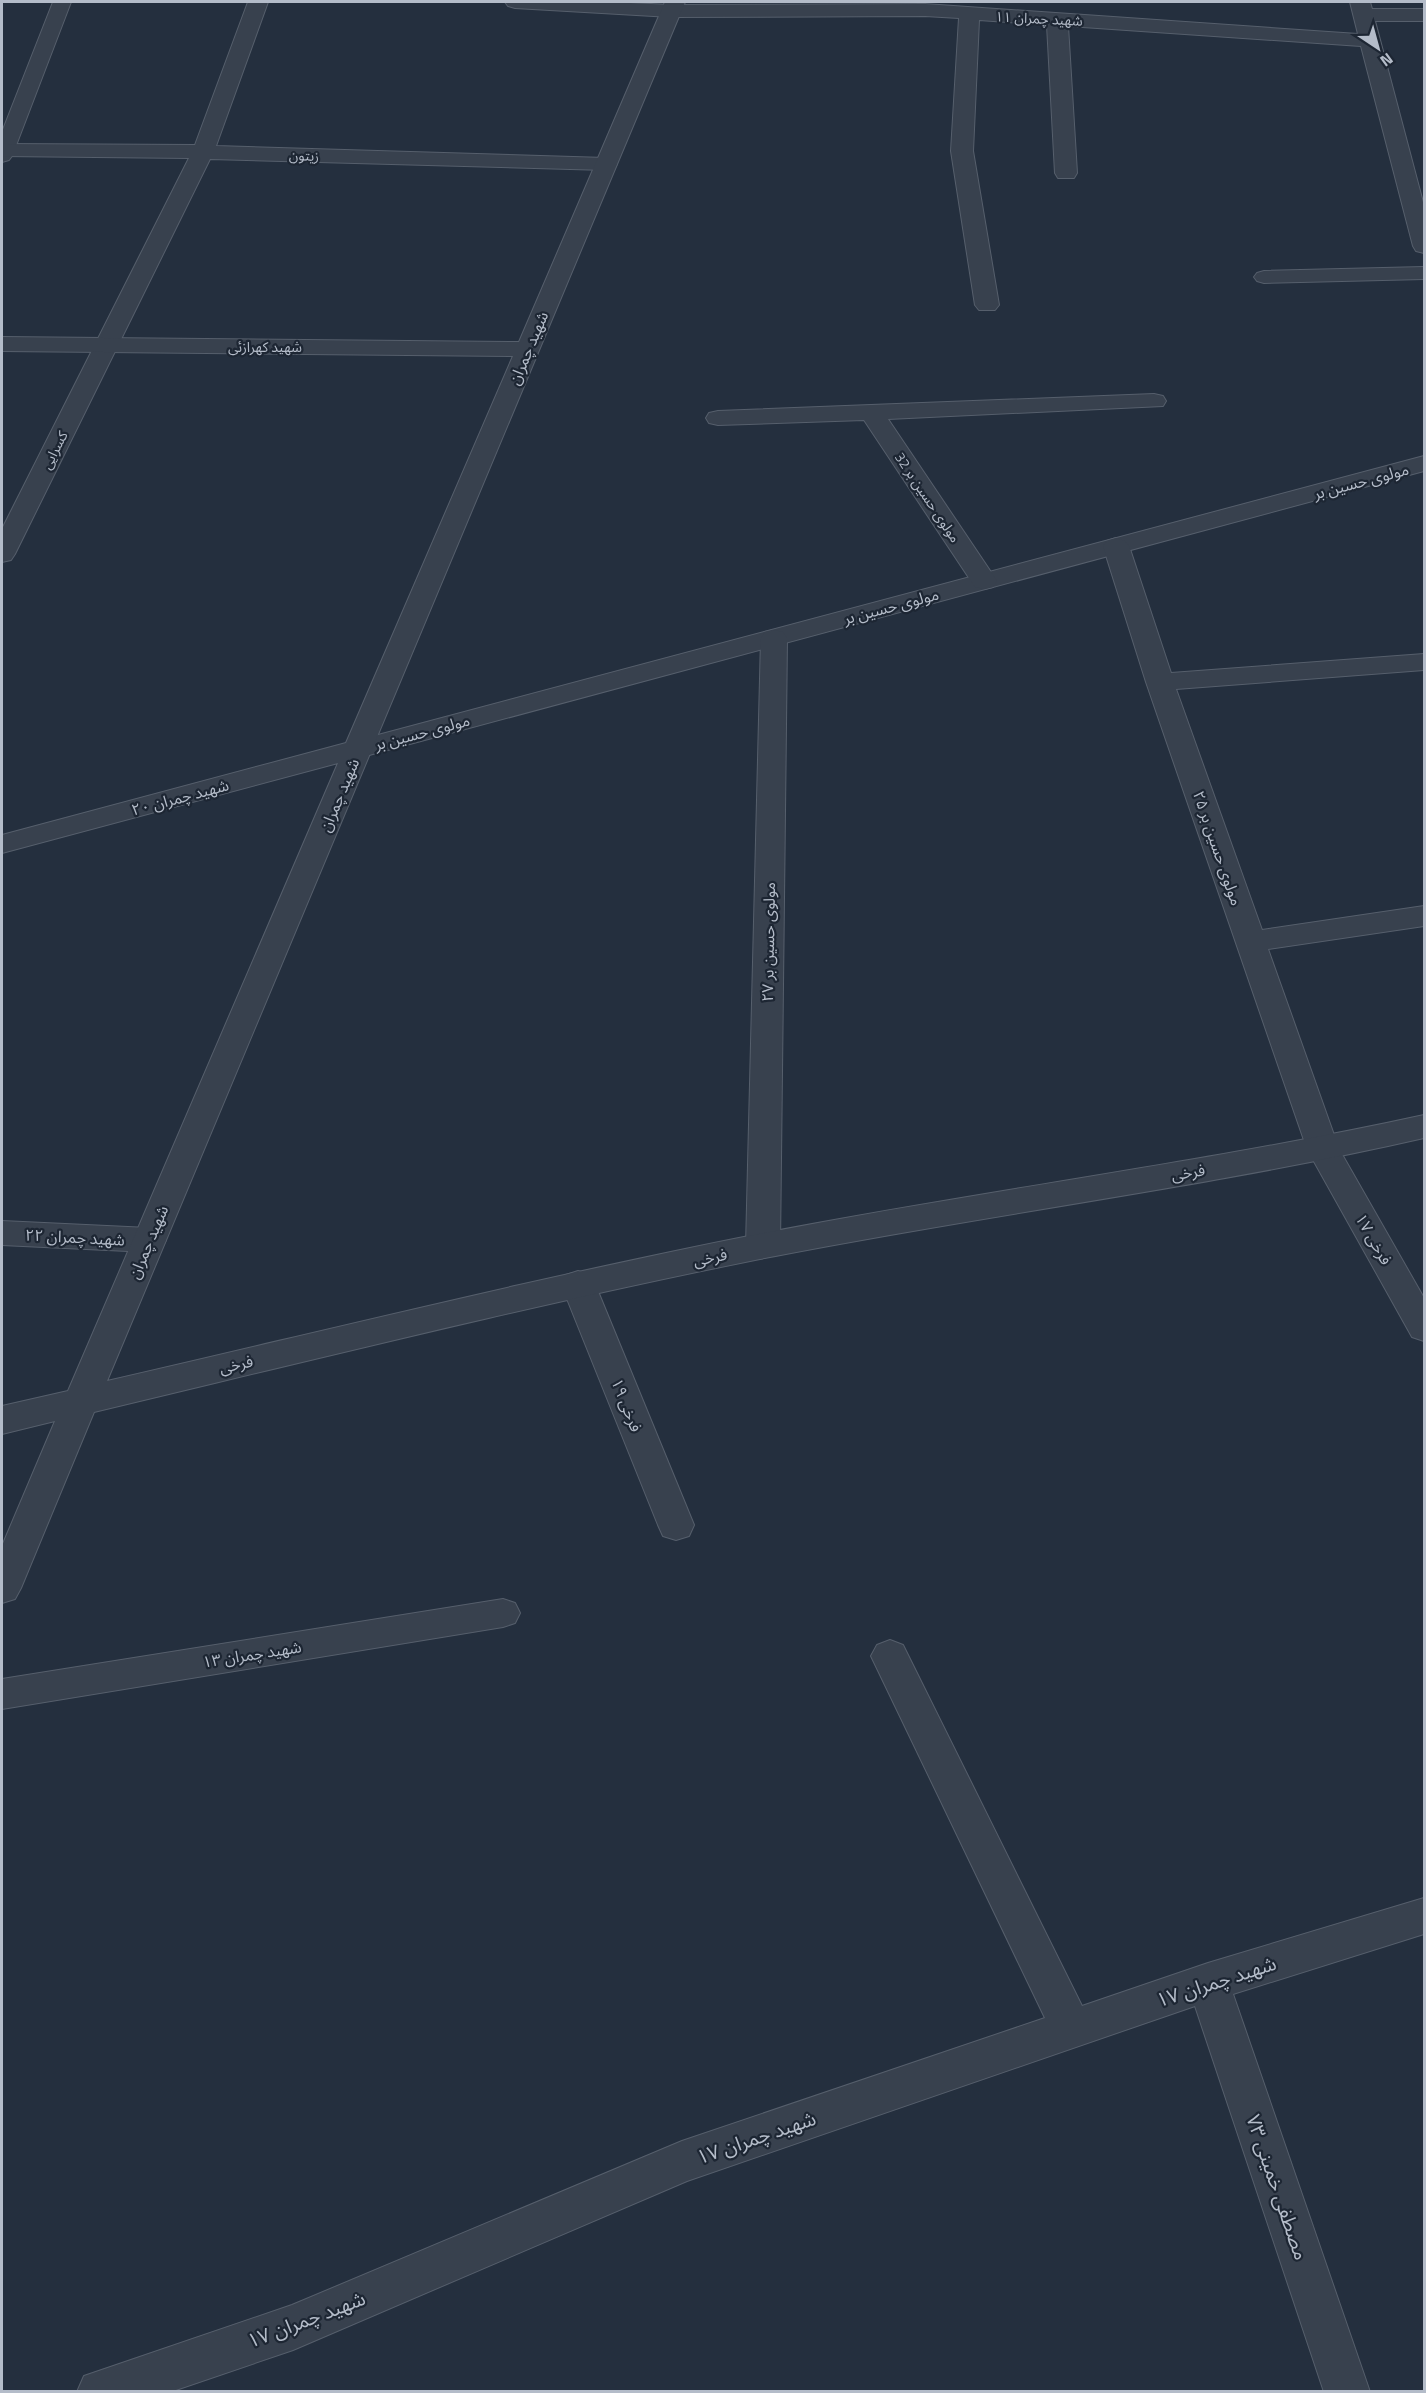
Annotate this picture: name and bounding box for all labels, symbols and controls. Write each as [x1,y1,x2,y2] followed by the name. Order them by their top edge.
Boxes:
[995,5,1083,31] street label: شهید چمران ۱۱
[1348,18,1408,78] north arrow
[1375,47,1398,73] text: N
[288,144,320,166] street label: زیتون
[502,307,554,389] street label: شهید چمران
[228,336,302,357] street label: شهید کهرازئی
[35,427,73,473] street label: کسرایی
[890,448,966,546] street label: مولوی حسین بر 32
[1310,457,1412,506] street label: مولوی حسین بر
[840,582,942,631] street label: مولوی حسین بر
[371,708,473,757] street label: مولوی حسین بر
[313,754,365,836] street label: شهید چمران
[129,772,231,822] street label: شهید چمران ۲۰
[1187,787,1249,909] street label: مولوی حسین بر ۲۵
[755,882,781,1002] street label: مولوی حسین بر ۲۷
[1169,1157,1207,1187] street label: فرخی
[122,1201,174,1283] street label: شهید چمران
[1350,1209,1398,1269] street label: فرخی ۱۷
[25,1222,125,1252] street label: شهید چمران ۲۲
[691,1242,729,1272] street label: فرخی
[217,1348,255,1380] street label: فرخی
[605,1375,649,1435] street label: فرخی ۱۹
[201,1634,303,1674] street label: شهید چمران ۱۳
[1152,1947,1280,2015] street label: شهید چمران ۱۷
[692,2102,820,2172] street label: شهید چمران ۱۷
[1239,2110,1317,2264] street label: مصطفی خمینی ۷۳
[242,2282,370,2356] street label: شهید چمران ۱۷

